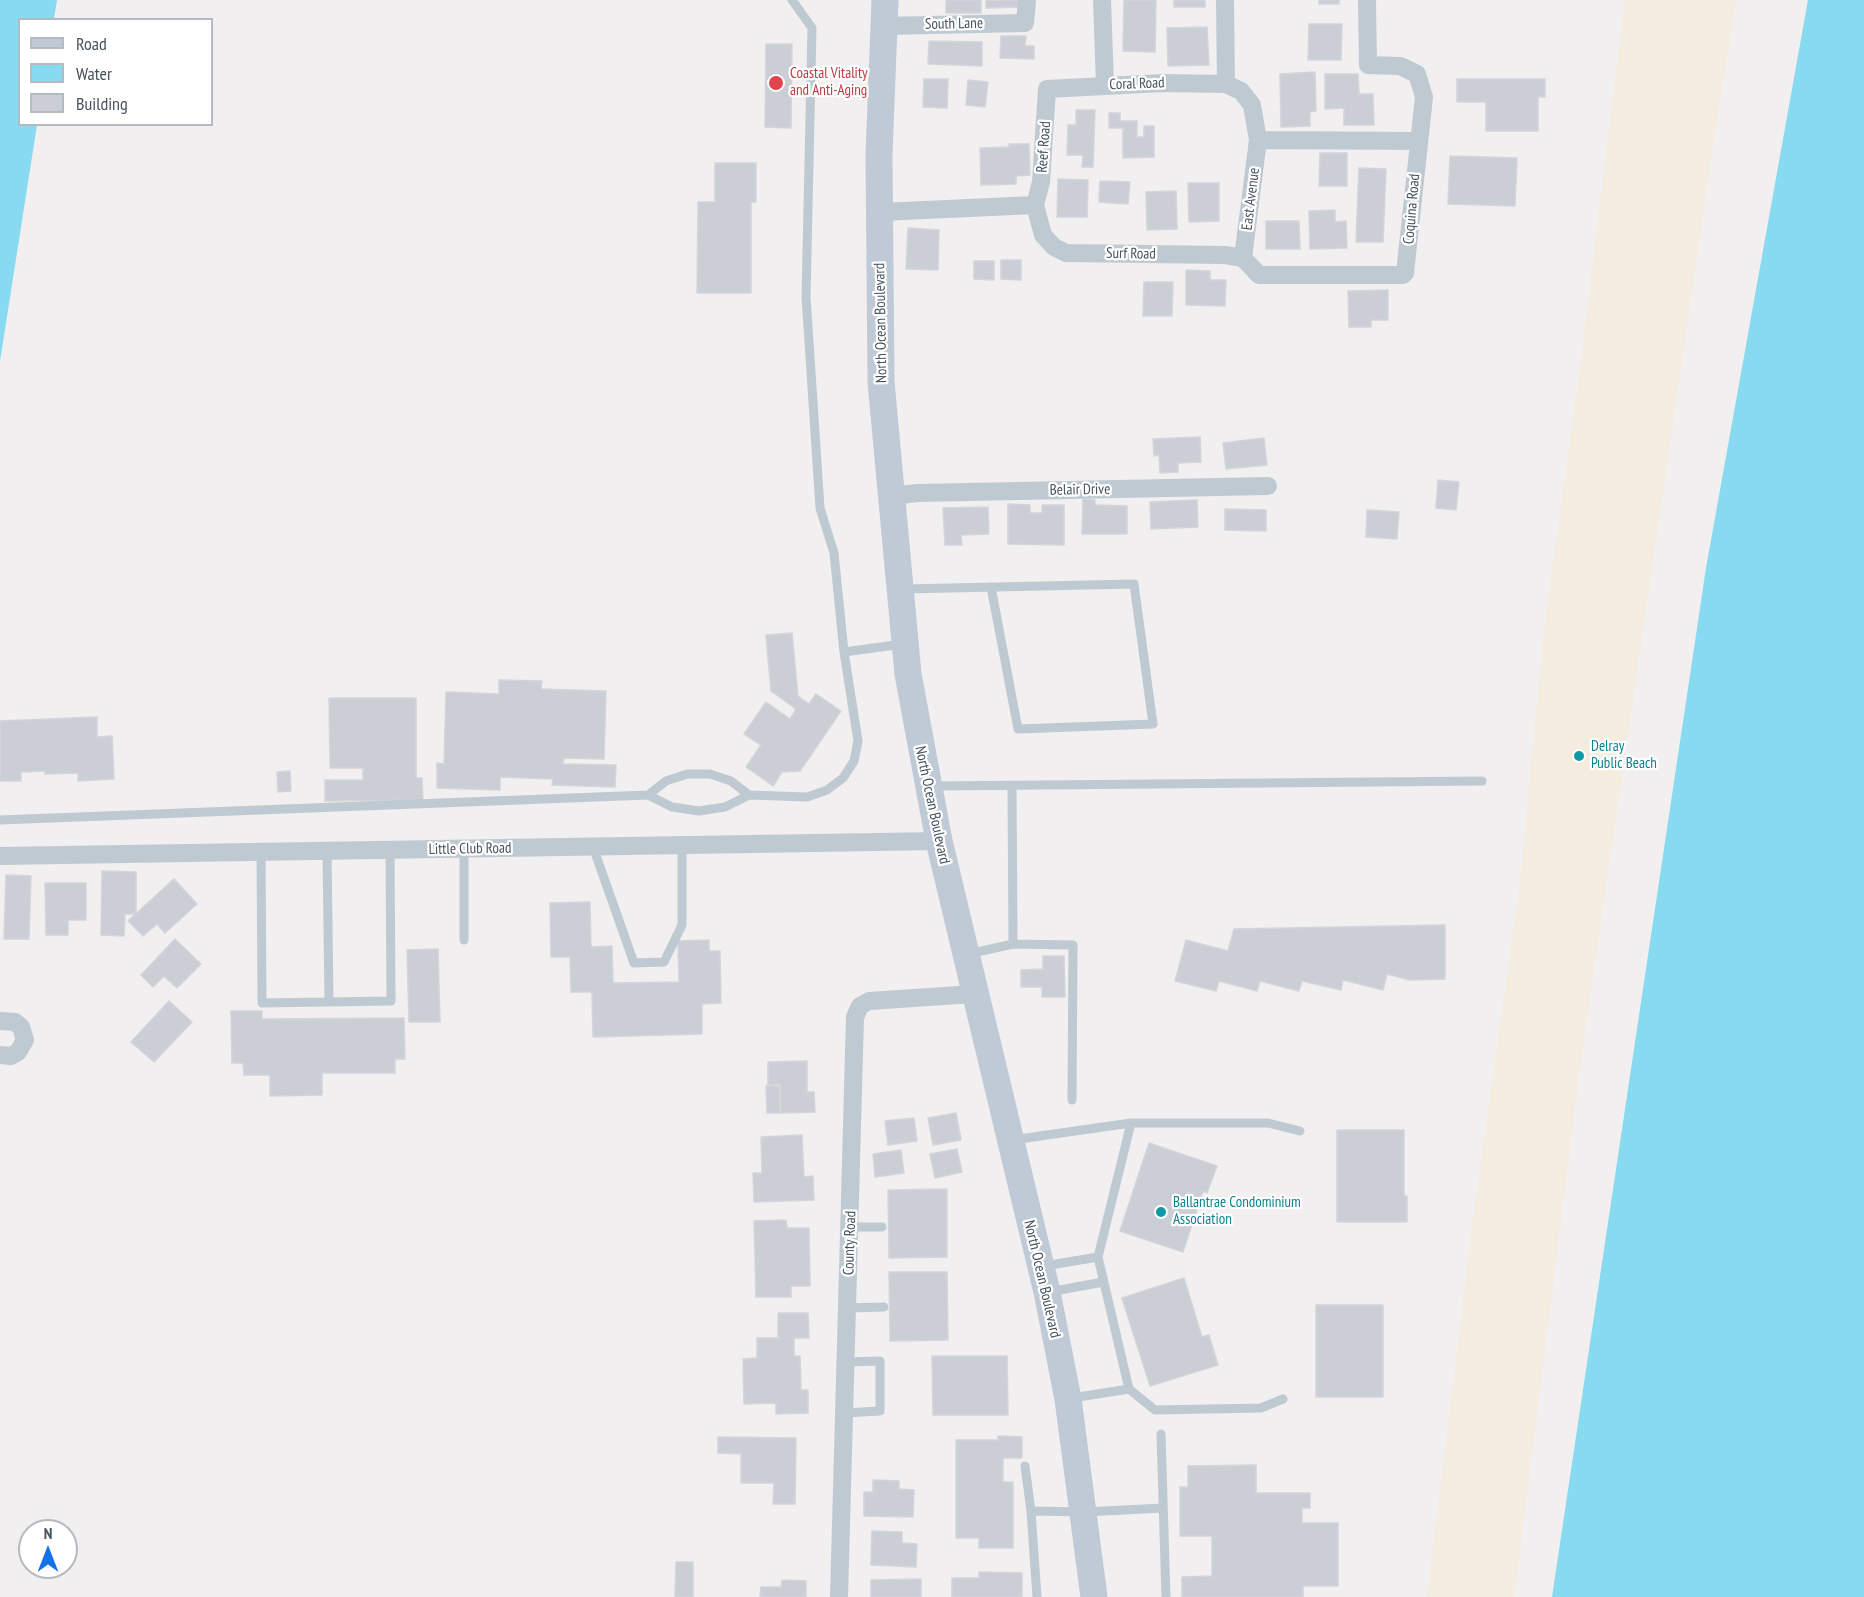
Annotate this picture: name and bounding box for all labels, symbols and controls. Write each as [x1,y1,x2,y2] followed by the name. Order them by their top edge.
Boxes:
[925,14,983,34] street label: South Lane
[18,18,213,126] legend
[76,32,107,55] text: Road
[76,62,112,85] text: Water
[790,65,868,100] place label: Coastal Vitality and Anti-Aging
[767,74,785,92] marker: Coastal Vitality and Anti-Aging
[1109,74,1165,94] street label: Coral Road
[76,92,128,115] text: Building
[1033,121,1055,173] street label: Reef Road
[1238,167,1264,231] street label: East Avenue
[1400,173,1424,245] street label: Coquina Road
[1106,245,1156,263] street label: Surf Road
[871,263,891,383] street label: North Ocean Boulevard
[1050,480,1110,500] street label: Belair Drive
[1591,738,1657,773] place label: Delray Public Beach
[911,744,953,866] street label: North Ocean Boulevard
[1572,749,1586,763] marker: Delray Public Beach
[428,839,512,859] street label: Little Club Road
[1173,1194,1301,1229] place label: Ballantrae Condominium Association
[1154,1205,1168,1219] marker: Ballantrae Condominium Association
[840,1210,860,1276] street label: County Road
[1020,1218,1064,1340] street label: North Ocean Boulevard
[18,1519,78,1579] north arrow
[44,1523,52,1543] text: N

